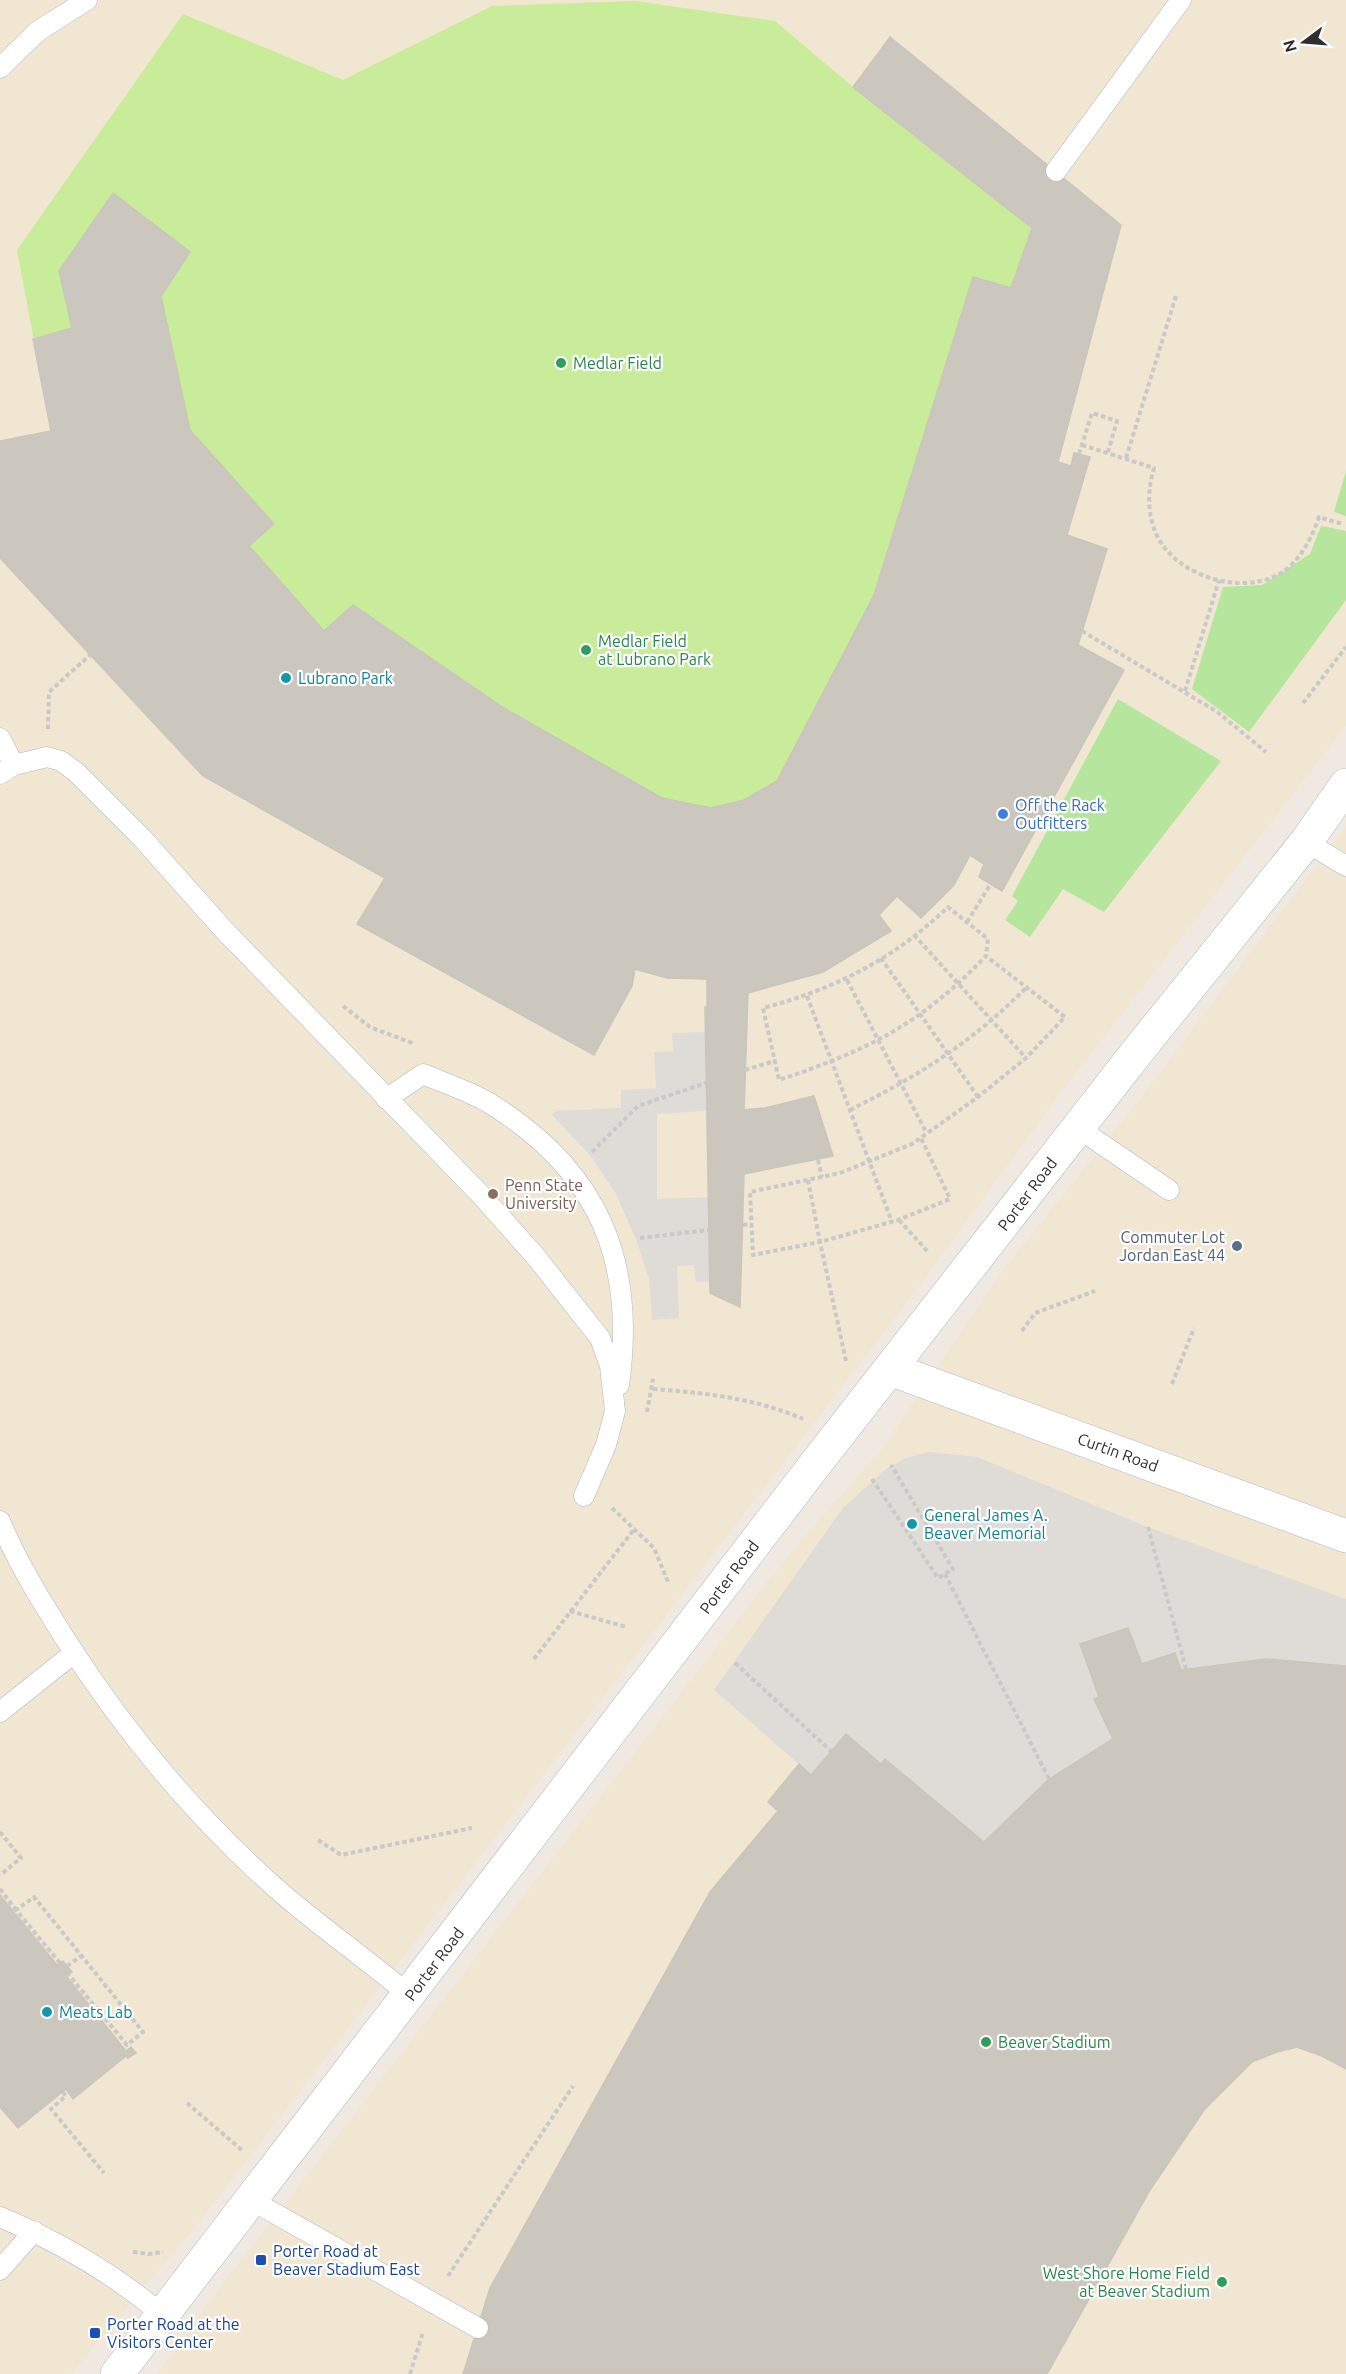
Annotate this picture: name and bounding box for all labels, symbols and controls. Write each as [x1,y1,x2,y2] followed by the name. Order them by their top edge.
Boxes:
[1274,12,1334,72] north arrow
[1279,38,1300,54] text: N
[573,354,662,372] place label: Medlar Field
[554,356,568,370] marker: Medlar Field
[598,632,711,668] place label: Medlar Field at Lubrano Park
[579,643,593,657] marker: Medlar Field at Lubrano Park
[298,669,393,687] place label: Lubrano Park
[279,671,293,685] marker: Lubrano Park
[1015,796,1105,832] place label: Off the Rack Outfitters
[996,807,1010,821] marker: Off the Rack Outfitters
[994,1154,1060,1234] street label: Porter Road
[505,1176,583,1212] place label: Penn State University
[486,1187,500,1201] marker: Penn State University
[1119,1228,1226,1264] place label: Commuter Lot Jordan East 44
[1230,1239,1244,1253] marker: Commuter Lot Jordan East 44
[1075,1429,1161,1475] street label: Curtin Road
[924,1506,1048,1542] place label: General James A. Beaver Memorial
[905,1517,919,1531] marker: General James A. Beaver Memorial
[696,1537,762,1617] street label: Porter Road
[401,1924,467,2004] street label: Porter Road
[59,2003,133,2021] place label: Meats Lab
[40,2005,54,2019] marker: Meats Lab
[998,2033,1111,2051] place label: Beaver Stadium
[979,2035,993,2049] marker: Beaver Stadium
[273,2242,420,2278] place label: Porter Road at Beaver Stadium East
[254,2253,268,2267] marker: Porter Road at Beaver Stadium East
[1043,2264,1210,2300] place label: West Shore Home Field at Beaver Stadium
[1215,2275,1229,2289] marker: West Shore Home Field at Beaver Stadium
[107,2315,240,2351] place label: Porter Road at the Visitors Center
[88,2326,102,2340] marker: Porter Road at the Visitors Center

